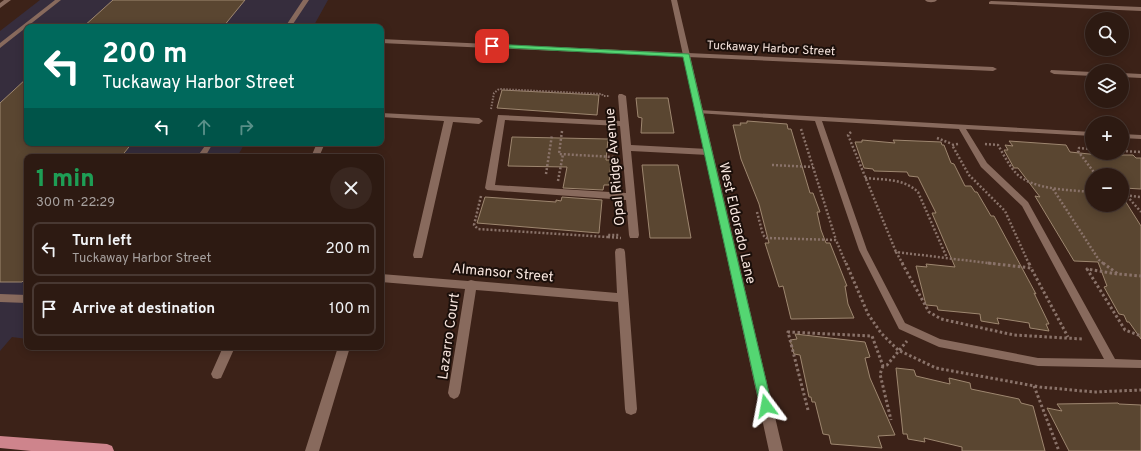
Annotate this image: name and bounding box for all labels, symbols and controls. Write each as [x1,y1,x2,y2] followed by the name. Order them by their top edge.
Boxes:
[1085,12,1129,212] map controls
[1085,12,1129,56] button: search
[475,29,509,63] pin
[481,35,503,57] icon: arrive
[102,37,188,73] text: 200 m
[706,38,836,60] street label: Tuckaway Harbor Street
[36,40,88,92] icon: left
[1085,64,1129,108] button: layers
[102,72,295,95] text: Tuckaway Harbor Street
[602,107,629,227] street label: Opal Ridge Avenue
[151,116,173,138] icon: left
[193,116,215,138] icon: ahead
[235,116,257,138] icon: right
[1085,116,1129,160] button: +
[714,161,759,286] street label: West Eldorado Lane
[36,165,95,195] text: 1 min
[330,167,372,209] button: close
[1085,168,1129,212] button: −
[36,195,115,211] text: 300 m · 22:29
[72,232,132,251] text: Turn left
[38,238,60,260] icon: left
[325,240,370,259] text: 200 m
[72,251,211,267] text: Tuckaway Harbor Street
[451,261,554,286] street label: Almansor Street
[435,292,464,381] street label: Lazarro Court
[38,298,60,320] icon: arrive
[72,300,215,319] text: Arrive at destination
[329,300,370,319] text: 100 m
[745,385,787,427] position arrow

